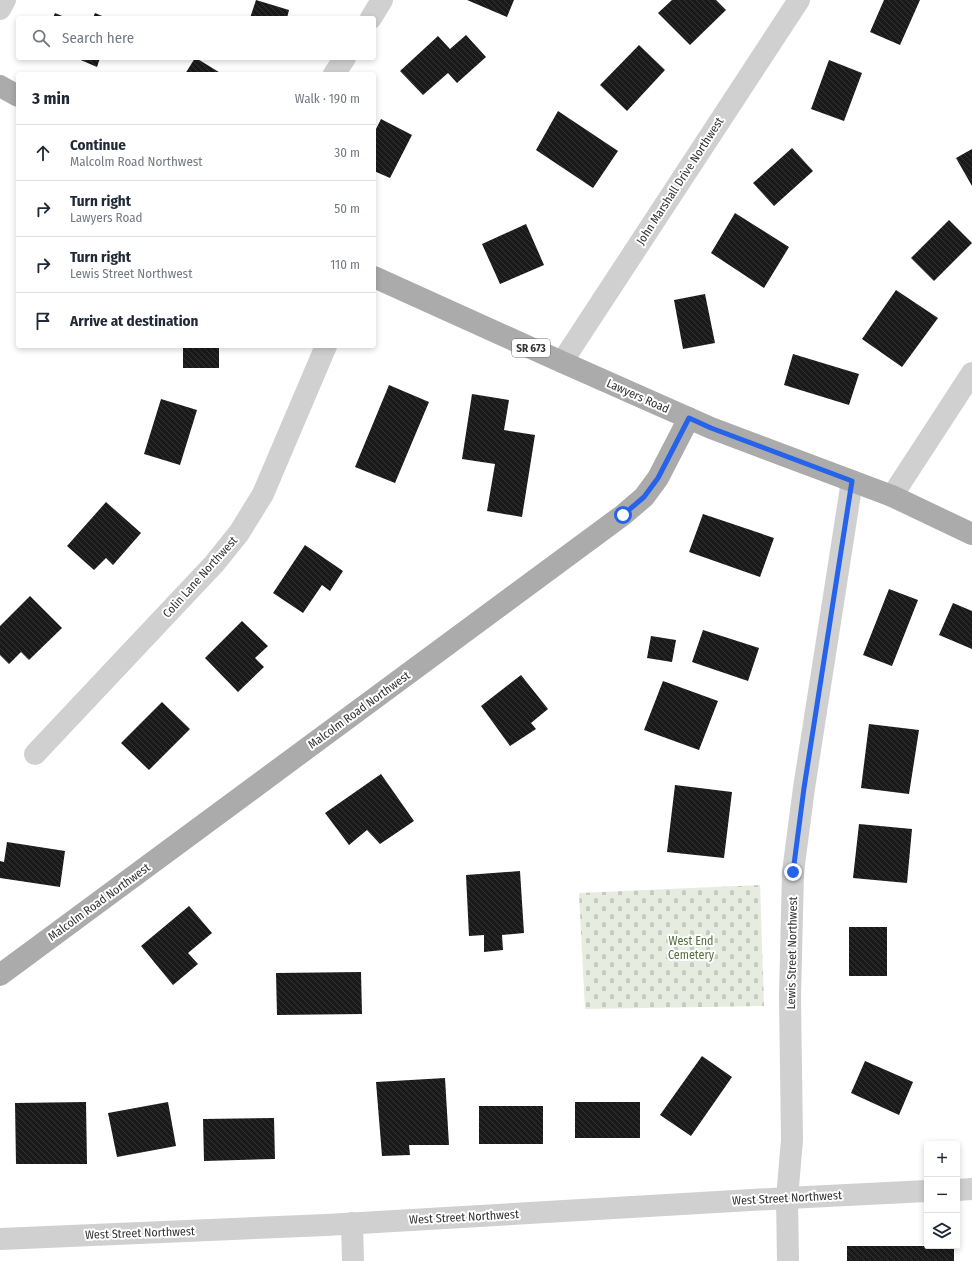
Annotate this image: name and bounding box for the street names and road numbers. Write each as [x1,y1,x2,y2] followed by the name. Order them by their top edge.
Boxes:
[634,115,726,247] street label: John Marshall Drive Northwest
[512,339,550,357] road number: SR 673
[605,376,671,416] street label: Lawyers Road
[160,533,240,621] street label: Colin Lane Northwest
[305,668,413,752] street label: Malcolm Road Northwest
[45,860,153,944] street label: Malcolm Road Northwest
[784,896,800,1010] street label: Lewis Street Northwest
[732,1188,842,1208] street label: West Street Northwest
[409,1207,519,1227] street label: West Street Northwest
[85,1224,195,1242] street label: West Street Northwest

